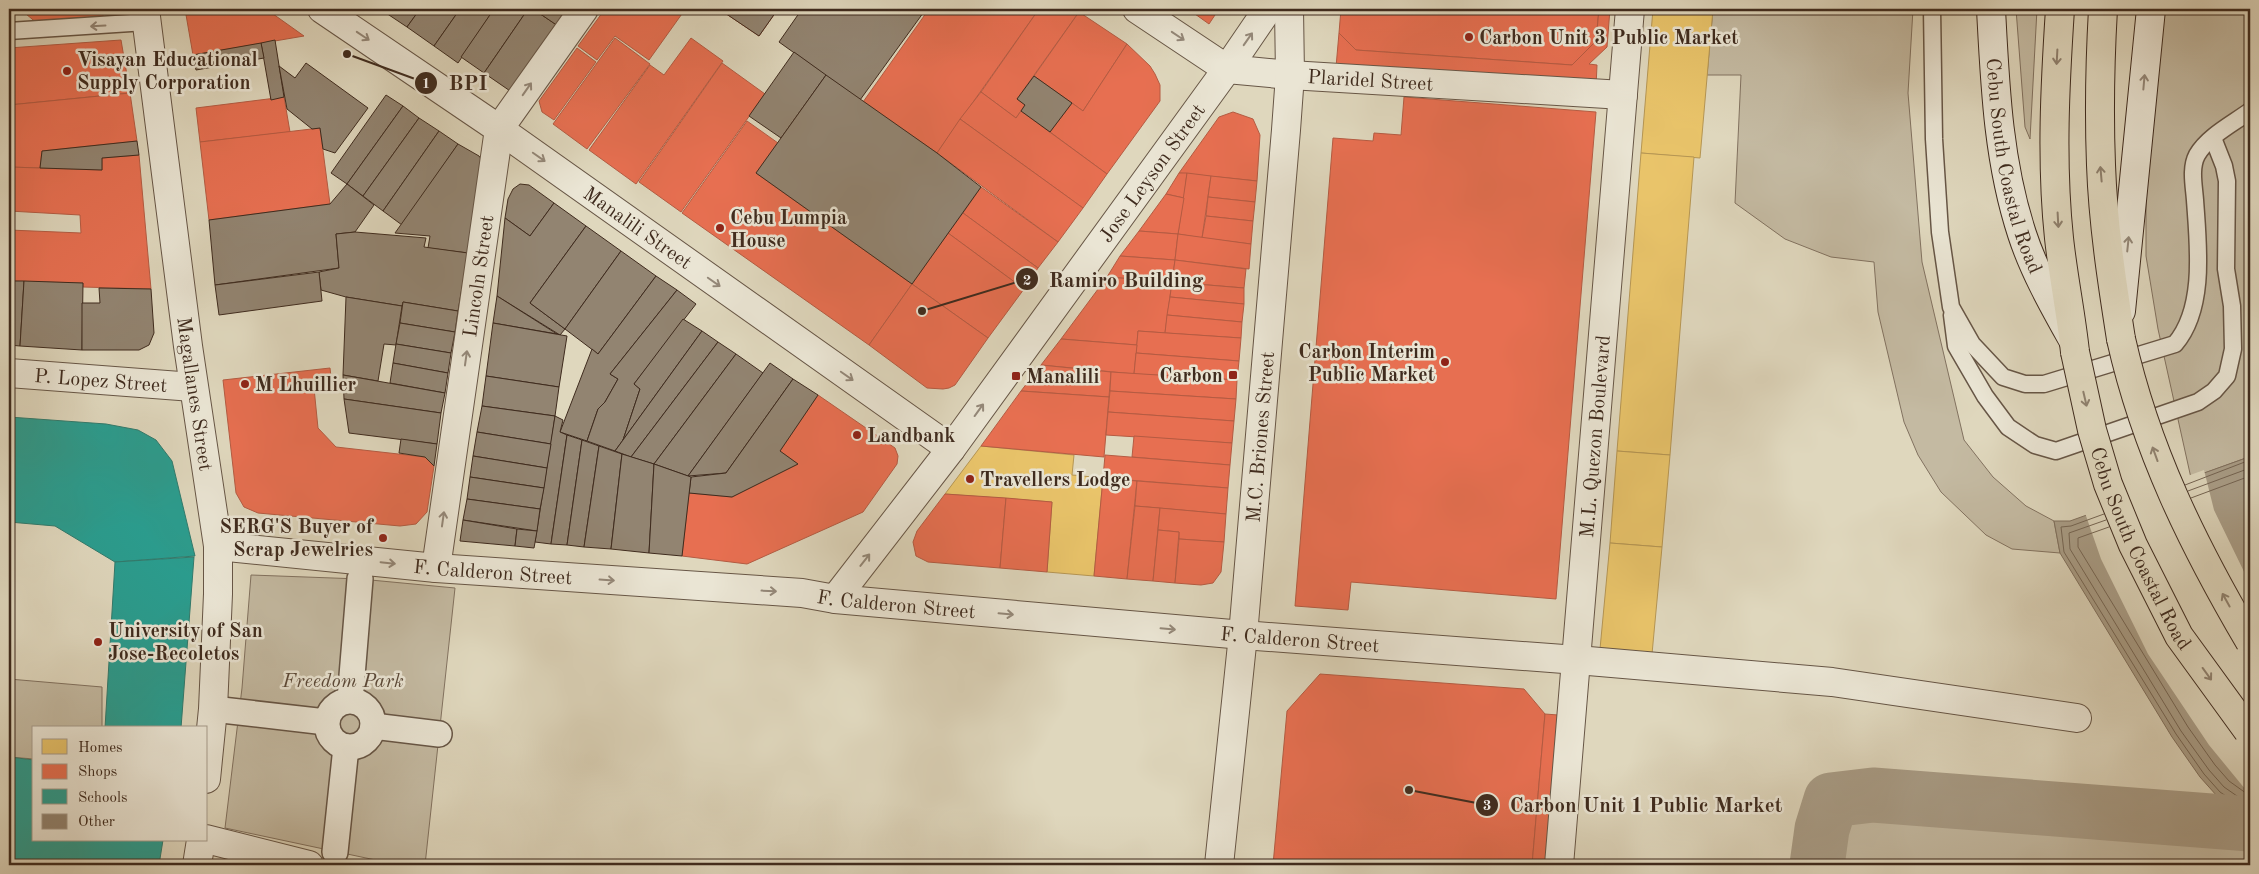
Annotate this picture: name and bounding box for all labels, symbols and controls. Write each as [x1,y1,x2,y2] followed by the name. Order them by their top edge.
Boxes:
[90,22,106,31] one-way arrow
[1479,29,1739,49] place label: Carbon Unit 3 Public Market
[355,31,369,41] one-way arrow
[1170,31,1184,41] one-way arrow
[1463,31,1475,43] marker: Carbon Unit 3 Public Market
[1242,32,1253,46] one-way arrow
[2052,49,2061,65] one-way arrow
[77,51,258,94] place label: Visayan Educational Supply Corporation
[1982,57,2044,277] street label: Cebu South Coastal Road
[61,65,73,77] marker: Visayan Educational Supply Corporation
[414,65,498,101] callout: BPI
[1307,68,1434,96] street label: Plaridel Street
[449,74,487,95] text: BPI
[2139,74,2148,90] one-way arrow
[422,77,430,92] text: 1
[522,82,532,96] one-way arrow
[1097,101,1210,247] street label: Jose Leyson Street
[532,152,546,162] one-way arrow
[2097,167,2106,183] one-way arrow
[579,184,695,274] street label: Manalili Street
[730,209,847,252] place label: Cebu Lumpia House
[2054,212,2063,228] one-way arrow
[461,214,499,339] street label: Lincoln Street
[714,222,726,234] marker: Cebu Lumpia House
[2123,236,2133,252] one-way arrow
[1014,261,1214,297] callout: Ramiro Building
[1049,271,1204,292] text: Ramiro Building
[1023,274,1031,289] text: 2
[707,277,721,287] one-way arrow
[172,316,215,472] street label: Magallanes Street
[1578,334,1615,539] street label: M.L. Quezon Boulevard
[1298,343,1435,386] place label: Carbon Interim Public Market
[461,351,471,367] one-way arrow
[1245,351,1279,524] street label: M.C. Briones Street
[1439,356,1451,368] marker: Carbon Interim Public Market
[33,367,168,397] street label: P. Lopez Street
[1159,367,1223,387] place label: Carbon
[1026,368,1099,388] place label: Manalili
[1227,369,1239,381] marker: Carbon
[1010,370,1022,382] marker: Manalili
[840,371,854,381] one-way arrow
[255,376,357,396] place label: M Lhuillier
[239,378,251,390] marker: M Lhuillier
[2081,391,2090,407] one-way arrow
[974,403,984,417] one-way arrow
[867,427,955,447] place label: Landbank
[851,429,863,441] marker: Landbank
[2086,445,2194,654] street label: Cebu South Coastal Road
[2150,447,2159,462] one-way arrow
[980,471,1131,491] place label: Travellers Lodge
[964,473,976,485] marker: Travellers Lodge
[438,512,448,528] one-way arrow
[219,518,375,561] place label: SERG'S Buyer of Scrap Jewelries
[377,532,389,544] marker: SERG'S Buyer of Scrap Jewelries
[860,553,870,567] one-way arrow
[380,558,396,568] one-way arrow
[412,558,573,589] street label: F. Calderon Street
[598,575,614,585] one-way arrow
[761,587,777,596] one-way arrow
[815,588,976,623] street label: F. Calderon Street
[2221,593,2230,608] one-way arrow
[998,609,1014,619] one-way arrow
[108,622,263,665] place label: University of San Jose-Recoletos
[1160,624,1176,633] one-way arrow
[1219,625,1380,657] street label: F. Calderon Street
[92,636,104,648] marker: University of San Jose-Recoletos
[2202,667,2212,681] one-way arrow
[281,672,404,692] park label: Freedom Park
[32,726,208,842] legend
[78,741,123,756] text: Homes
[78,765,117,780] text: Shops
[1475,787,1792,823] callout: Carbon Unit 1 Public Market
[78,791,127,806] text: Schools
[1510,796,1783,817] text: Carbon Unit 1 Public Market
[1483,799,1491,814] text: 3
[78,815,115,830] text: Other

